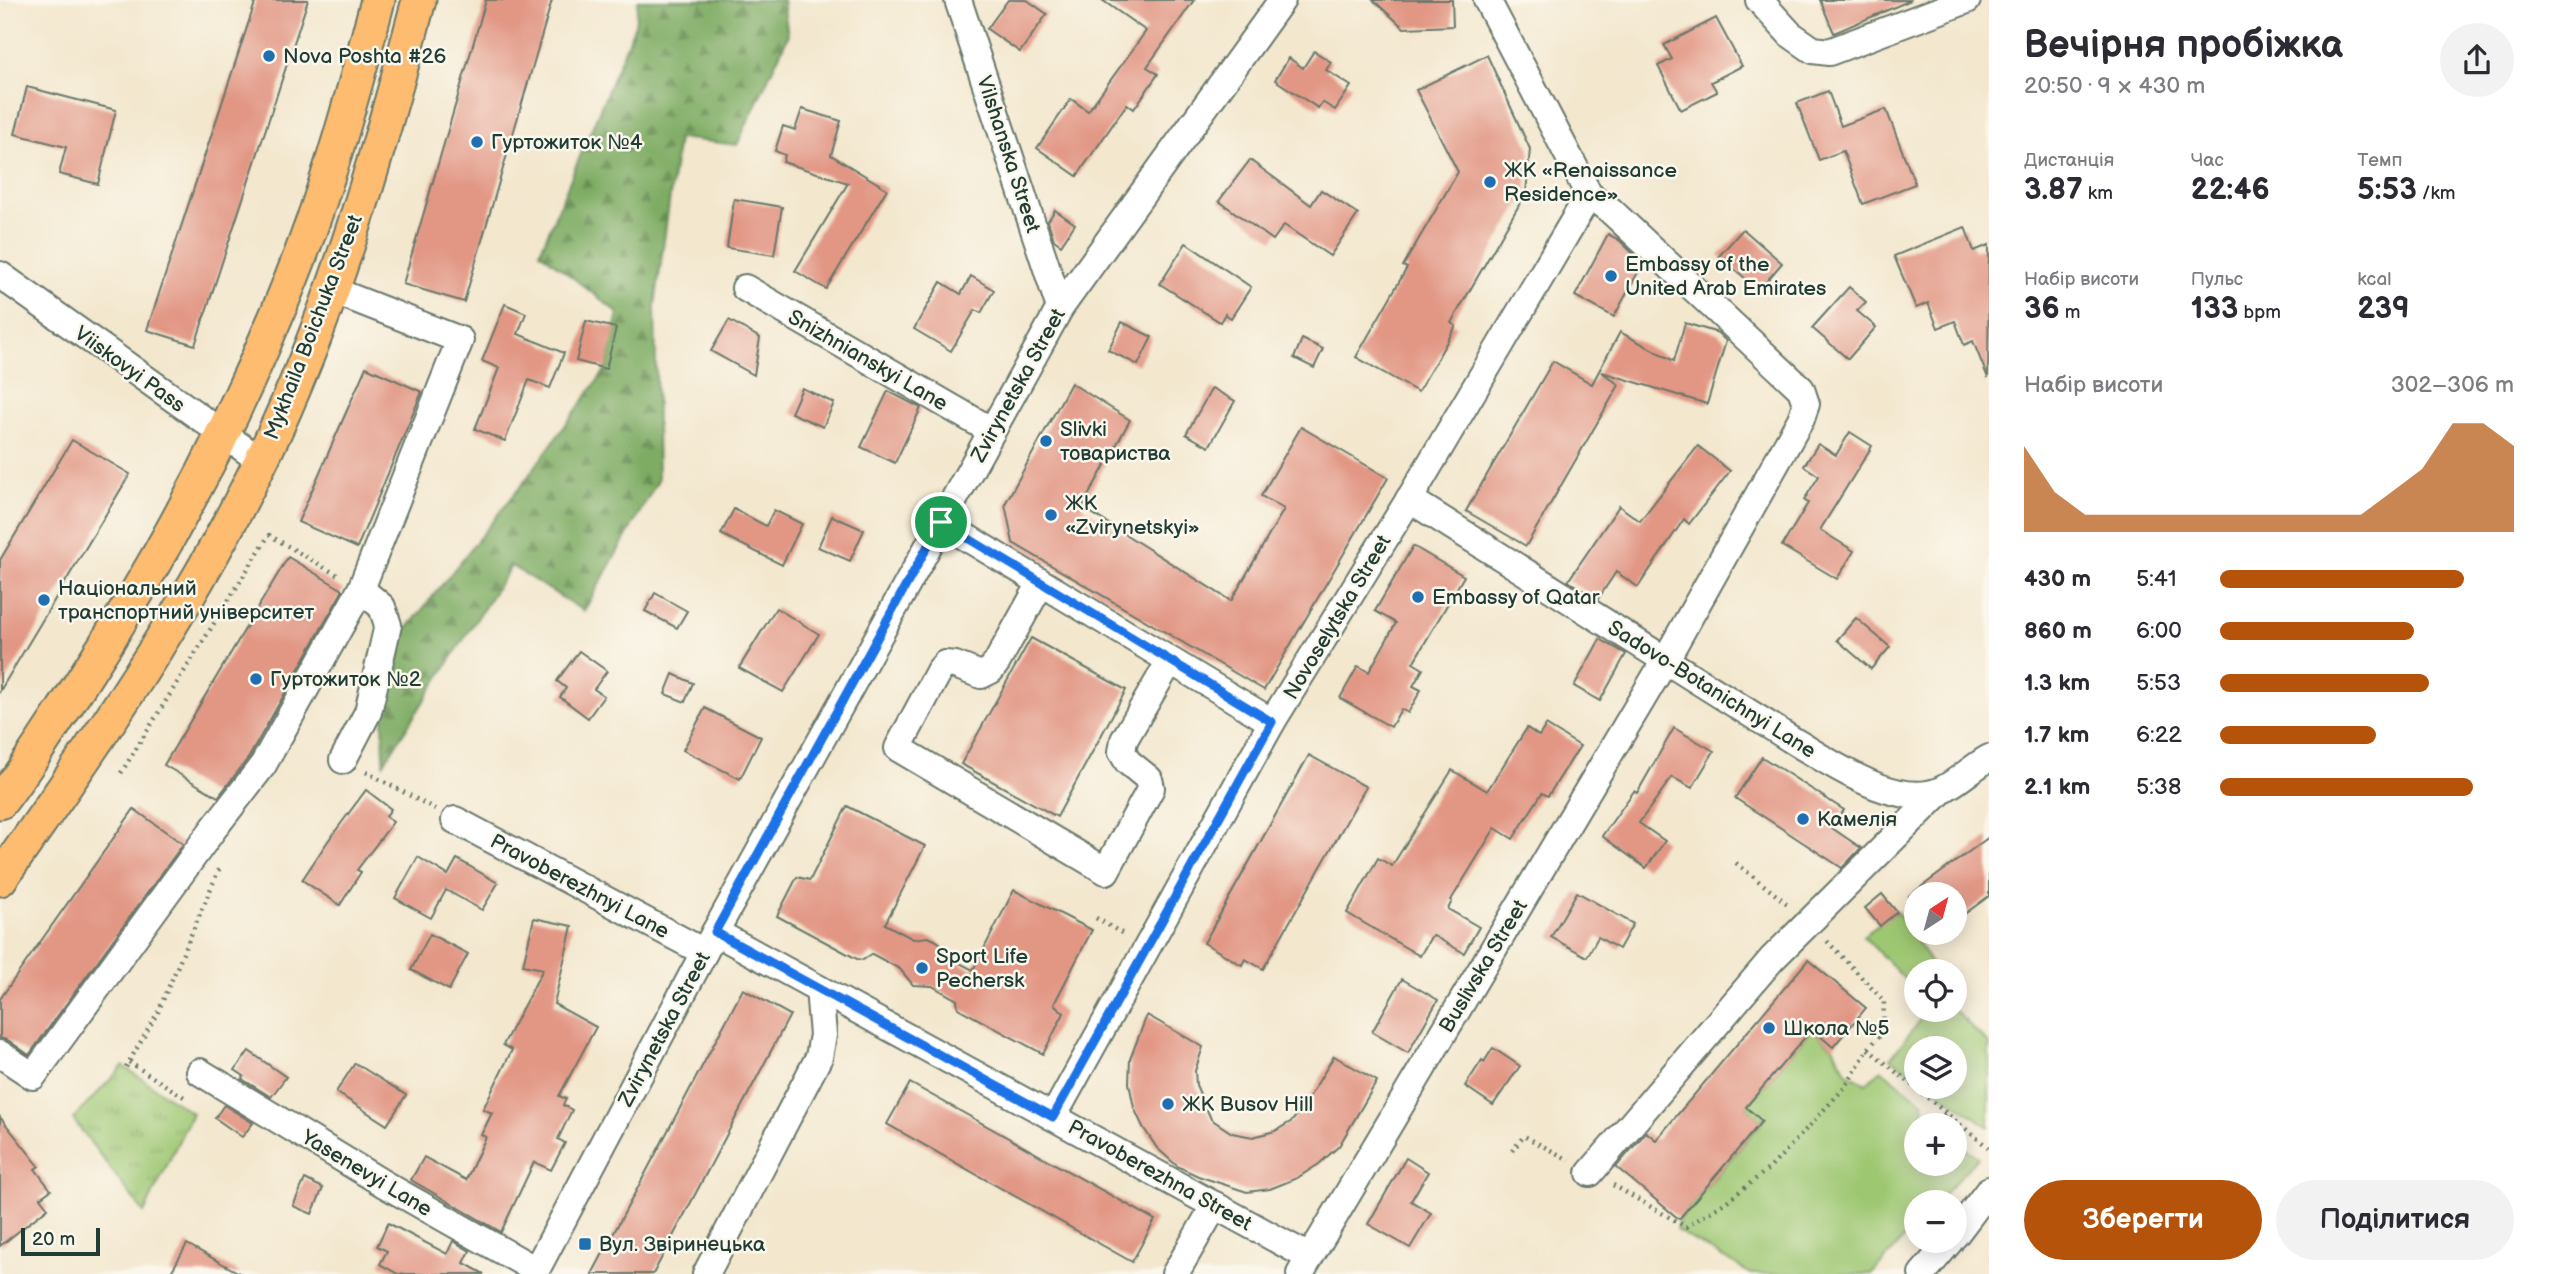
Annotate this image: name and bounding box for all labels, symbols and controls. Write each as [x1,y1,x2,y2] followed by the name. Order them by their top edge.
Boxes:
[2024,23,2343,68] text: Вечірня пробіжка
[2440,23,2514,97] button: share
[283,44,447,69] place label: Nova Poshta #26
[261,48,277,64] marker: Nova Poshta #26
[2024,72,2205,100] text: 20:50 · 9 × 430 m
[971,73,1046,236] street label: Vilshanska Street
[491,130,643,155] place label: Гуртожиток №4
[469,134,485,150] marker: Гуртожиток №4
[2024,149,2114,172] text: Дистанція
[2191,149,2224,172] text: Час
[2357,149,2402,172] text: Темп
[1504,158,1677,207] place label: ЖК «Renaissance Residence»
[2024,172,2083,208] text: 3.87
[2191,172,2270,208] text: 22:46
[2357,172,2417,208] text: 5:53
[1482,174,1498,190] marker: ЖК «Renaissance Residence»
[2083,182,2113,205] text: km
[2417,182,2455,205] text: /km
[259,211,368,443] street label: Mykhaila Boichuka Street
[1625,252,1826,301] place label: Embassy of the United Arab Emirates
[1603,268,1619,284] marker: Embassy of the United Arab Emirates
[2024,268,2139,291] text: Набір висоти
[2191,268,2243,291] text: Пульс
[2357,268,2391,291] text: kcal
[2024,291,2060,327] text: 36
[2191,291,2238,327] text: 133
[2357,291,2410,327] text: 239
[2060,301,2081,324] text: m
[2238,301,2281,324] text: bpm
[965,304,1071,467] street label: Zvirynetska Street
[783,305,952,416] street label: Snizhnianskyi Lane
[70,321,190,418] street label: Viiskovyi Pass
[2024,371,2163,399] text: Набір висоти
[2391,371,2514,399] text: 302–306 m
[1060,417,1171,466] place label: Slivki товариства
[1038,433,1054,449] marker: Slivki товариства
[1065,491,1200,540] place label: ЖК «Zvirynetskyi»
[911,492,971,552] pin
[922,503,960,541] icon: arrive
[1043,507,1059,523] marker: ЖК «Zvirynetskyi»
[1278,530,1397,704] street label: Novoselytska Street
[2024,565,2091,593] text: 430 m
[2136,565,2177,593] text: 5:41
[58,576,315,625] place label: Національний транспортний університет
[1432,585,1600,610] place label: Embassy of Qatar
[1410,589,1426,605] marker: Embassy of Qatar
[36,592,52,608] marker: Національний транспортний університет
[1603,615,1820,764] street label: Sadovo-Botanichnyi Lane
[2024,617,2092,645] text: 860 m
[2136,617,2182,645] text: 6:00
[270,667,422,692] place label: Гуртожиток №2
[2024,669,2090,697] text: 1.3 km
[2136,669,2181,697] text: 5:53
[248,671,264,687] marker: Гуртожиток №2
[2024,721,2089,749] text: 1.7 km
[2136,721,2182,749] text: 6:22
[2024,773,2090,801] text: 2.1 km
[2136,773,2181,801] text: 5:38
[1817,807,1897,832] place label: Камелія
[1795,811,1811,827] marker: Камелія
[486,829,674,944] street label: Pravoberezhnyi Lane
[1904,882,1967,945] north arrow
[1904,882,1967,1253] map controls
[1434,895,1533,1037] street label: Buslivska Street
[936,944,1028,993] place label: Sport Life Pechersk
[613,947,716,1112] street label: Zvirynetska Street
[1904,959,1967,1022] button: locate
[914,960,930,976] marker: Sport Life Pechersk
[1783,1016,1889,1041] place label: Школа №5
[1761,1020,1777,1036] marker: Школа №5
[1904,1036,1967,1099] button: layers
[1182,1092,1313,1117] place label: ЖК Busov Hill
[1160,1096,1176,1112] marker: ЖК Busov Hill
[1904,1113,1967,1176] button: +
[1064,1115,1256,1237] street label: Pravoberezhna Street
[296,1124,436,1222] street label: Yasenevyi Lane
[2024,1180,2262,1260] button: Зберегти
[2276,1180,2514,1260] button: Поділитися
[1904,1190,1967,1253] button: −
[21,1225,100,1257] scale bar
[32,1228,75,1251] text: 20 m
[599,1232,766,1257] place label: Вул. Звіринецька
[577,1236,593,1252] marker: Вул. Звіринецька

